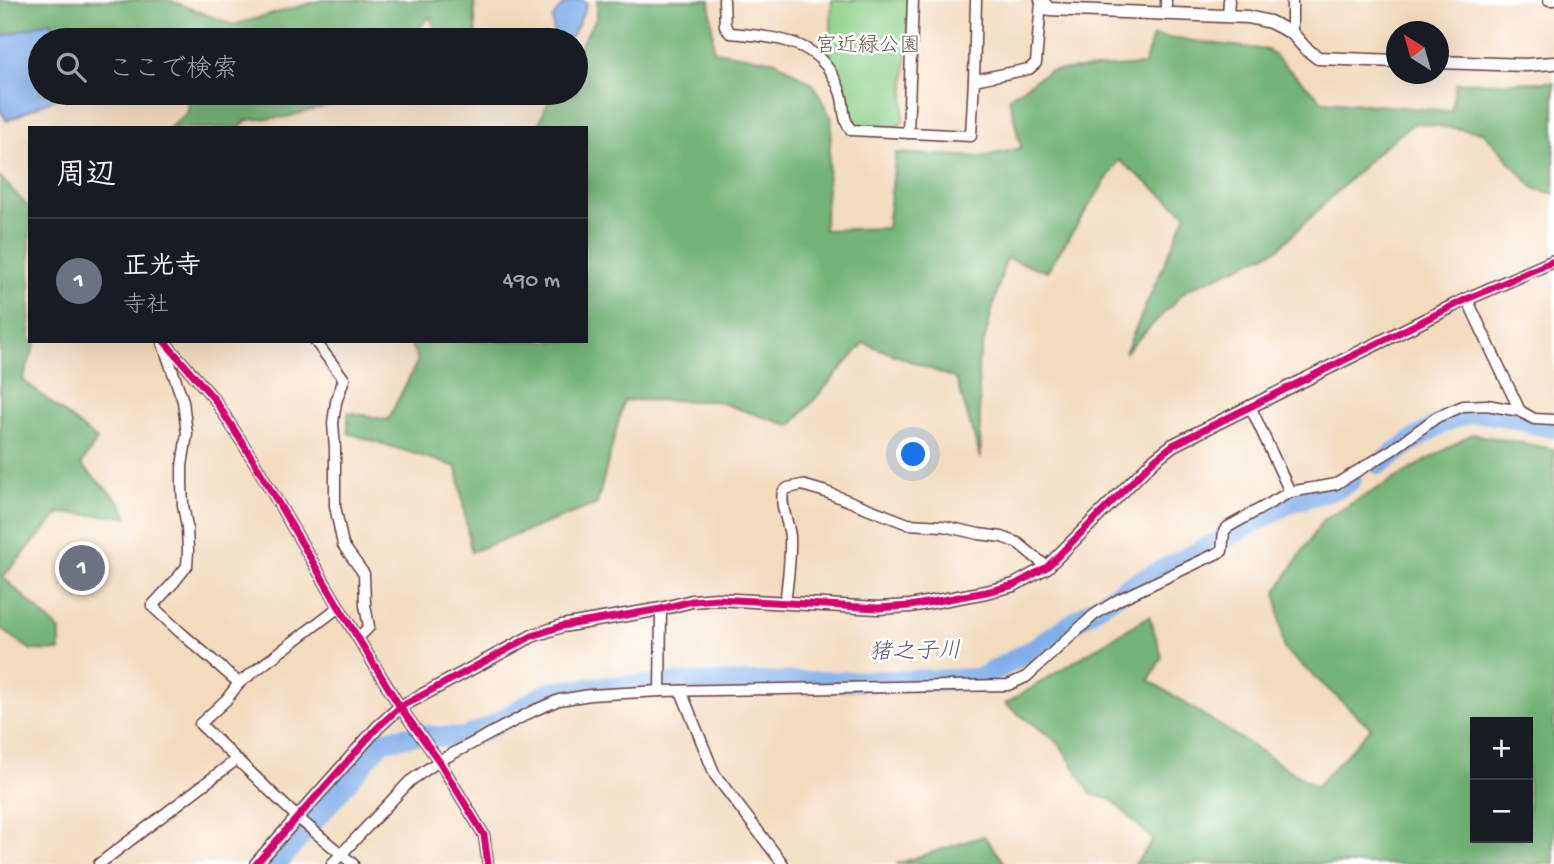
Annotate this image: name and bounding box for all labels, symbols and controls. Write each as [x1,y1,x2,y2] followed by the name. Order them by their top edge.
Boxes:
[1386,21,1449,84] north arrow
[28,28,588,105] search box
[816,34,921,60] park label: 宮近緑公園
[52,48,90,86] icon: search
[108,56,238,87] text: ここで検索
[56,160,116,195] text: 周辺
[123,253,201,284] text: 正光寺
[74,268,84,295] text: 1
[503,268,560,295] text: 490 m
[123,293,169,320] text: 寺社
[896,437,930,471] your location
[59,542,105,594] pin: 1
[869,638,961,667] water label: 猪之子川
[1470,717,1533,843] map controls
[1470,717,1533,780] button: +
[1470,780,1533,843] button: −

